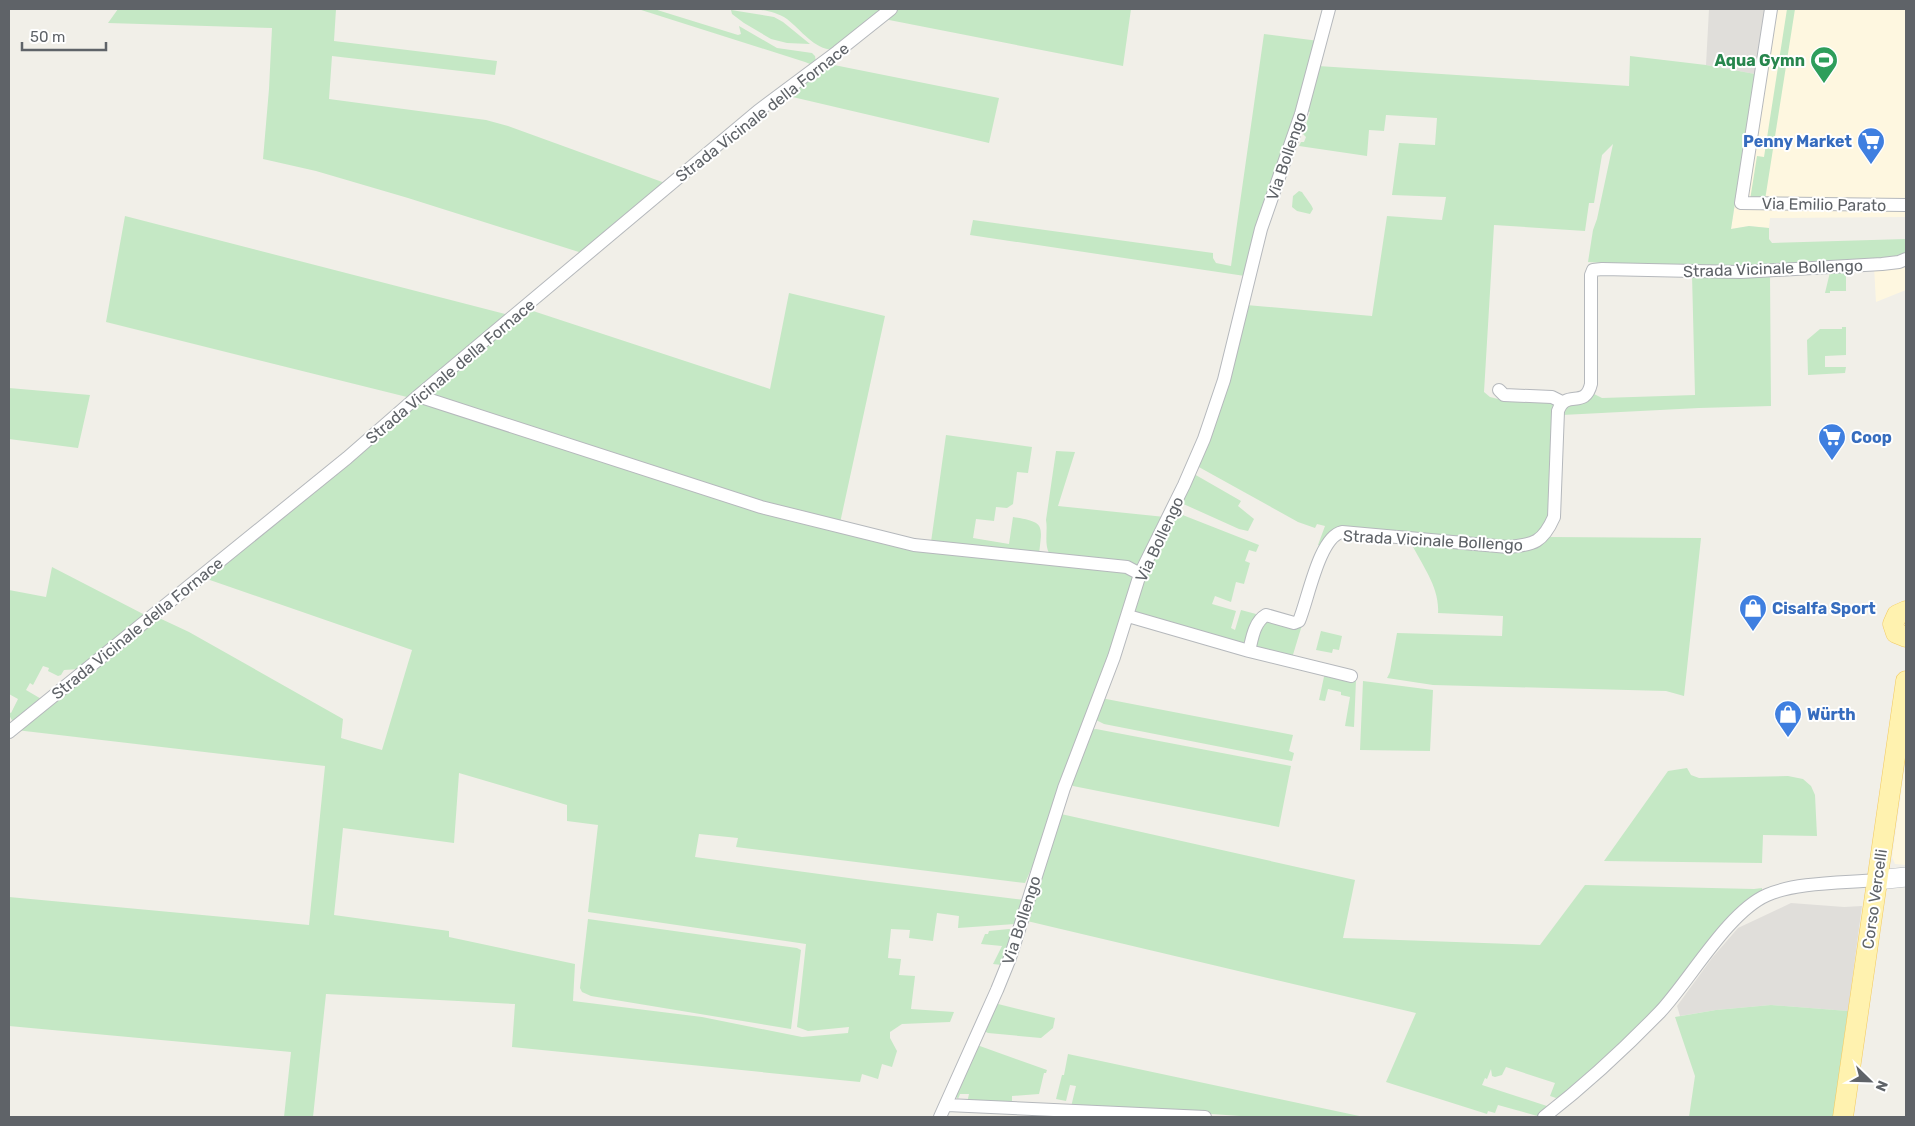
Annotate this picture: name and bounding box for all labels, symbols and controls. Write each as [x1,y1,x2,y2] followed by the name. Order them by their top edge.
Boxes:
[22,20,106,52] scale bar
[30,28,65,46] text: 50 m
[672,39,853,186] street label: Strada Vicinale della Fornace
[1809,45,1839,84] sports icon: Aqua Gymn
[1714,51,1805,70] place label: Aqua Gymn
[1262,110,1310,203] street label: Via Bollengo
[1856,126,1886,165] supermarket icon: Penny Market
[1743,132,1853,151] place label: Penny Market
[1761,194,1887,215] street label: Via Emilio Parato
[1683,256,1863,281] street label: Strada Vicinale Bollengo
[362,295,539,448] street label: Strada Vicinale della Fornace
[1817,422,1847,461] supermarket icon: Coop
[1851,428,1892,447] place label: Coop
[1131,493,1188,585] street label: Via Bollengo
[1343,526,1523,555] street label: Strada Vicinale Bollengo
[48,553,227,703] street label: Strada Vicinale della Fornace
[1738,593,1768,632] shop icon: Cisalfa Sport
[1772,599,1876,618] place label: Cisalfa Sport
[1773,699,1803,738] shop icon: Würth
[1807,705,1856,724] place label: Würth
[1858,848,1891,950] street label: Corso Vercelli
[998,873,1045,967] street label: Via Bollengo
[1845,1056,1895,1106] north arrow
[1872,1078,1891,1094] text: N

